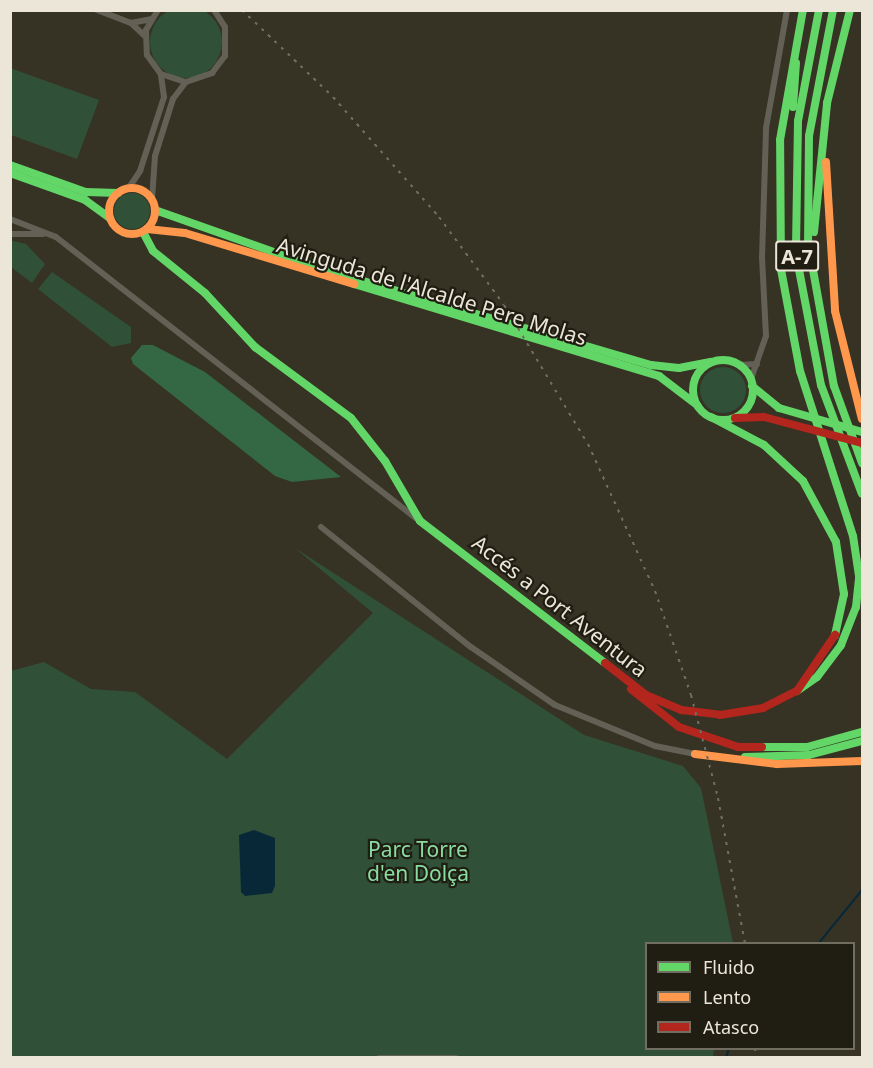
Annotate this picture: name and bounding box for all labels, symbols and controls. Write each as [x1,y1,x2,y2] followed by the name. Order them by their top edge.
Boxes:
[274,232,590,350] street label: Avinguda de l'Alcalde Pere Molas
[774,239,820,273] road number: A-7
[468,530,652,682] street label: Accés a Port Aventura
[367,836,469,886] park label: Parc Torre d'en Dolça
[645,942,855,1050] legend
[703,955,755,979] text: Fluido
[703,985,751,1009] text: Lento
[703,1015,759,1039] text: Atasco

